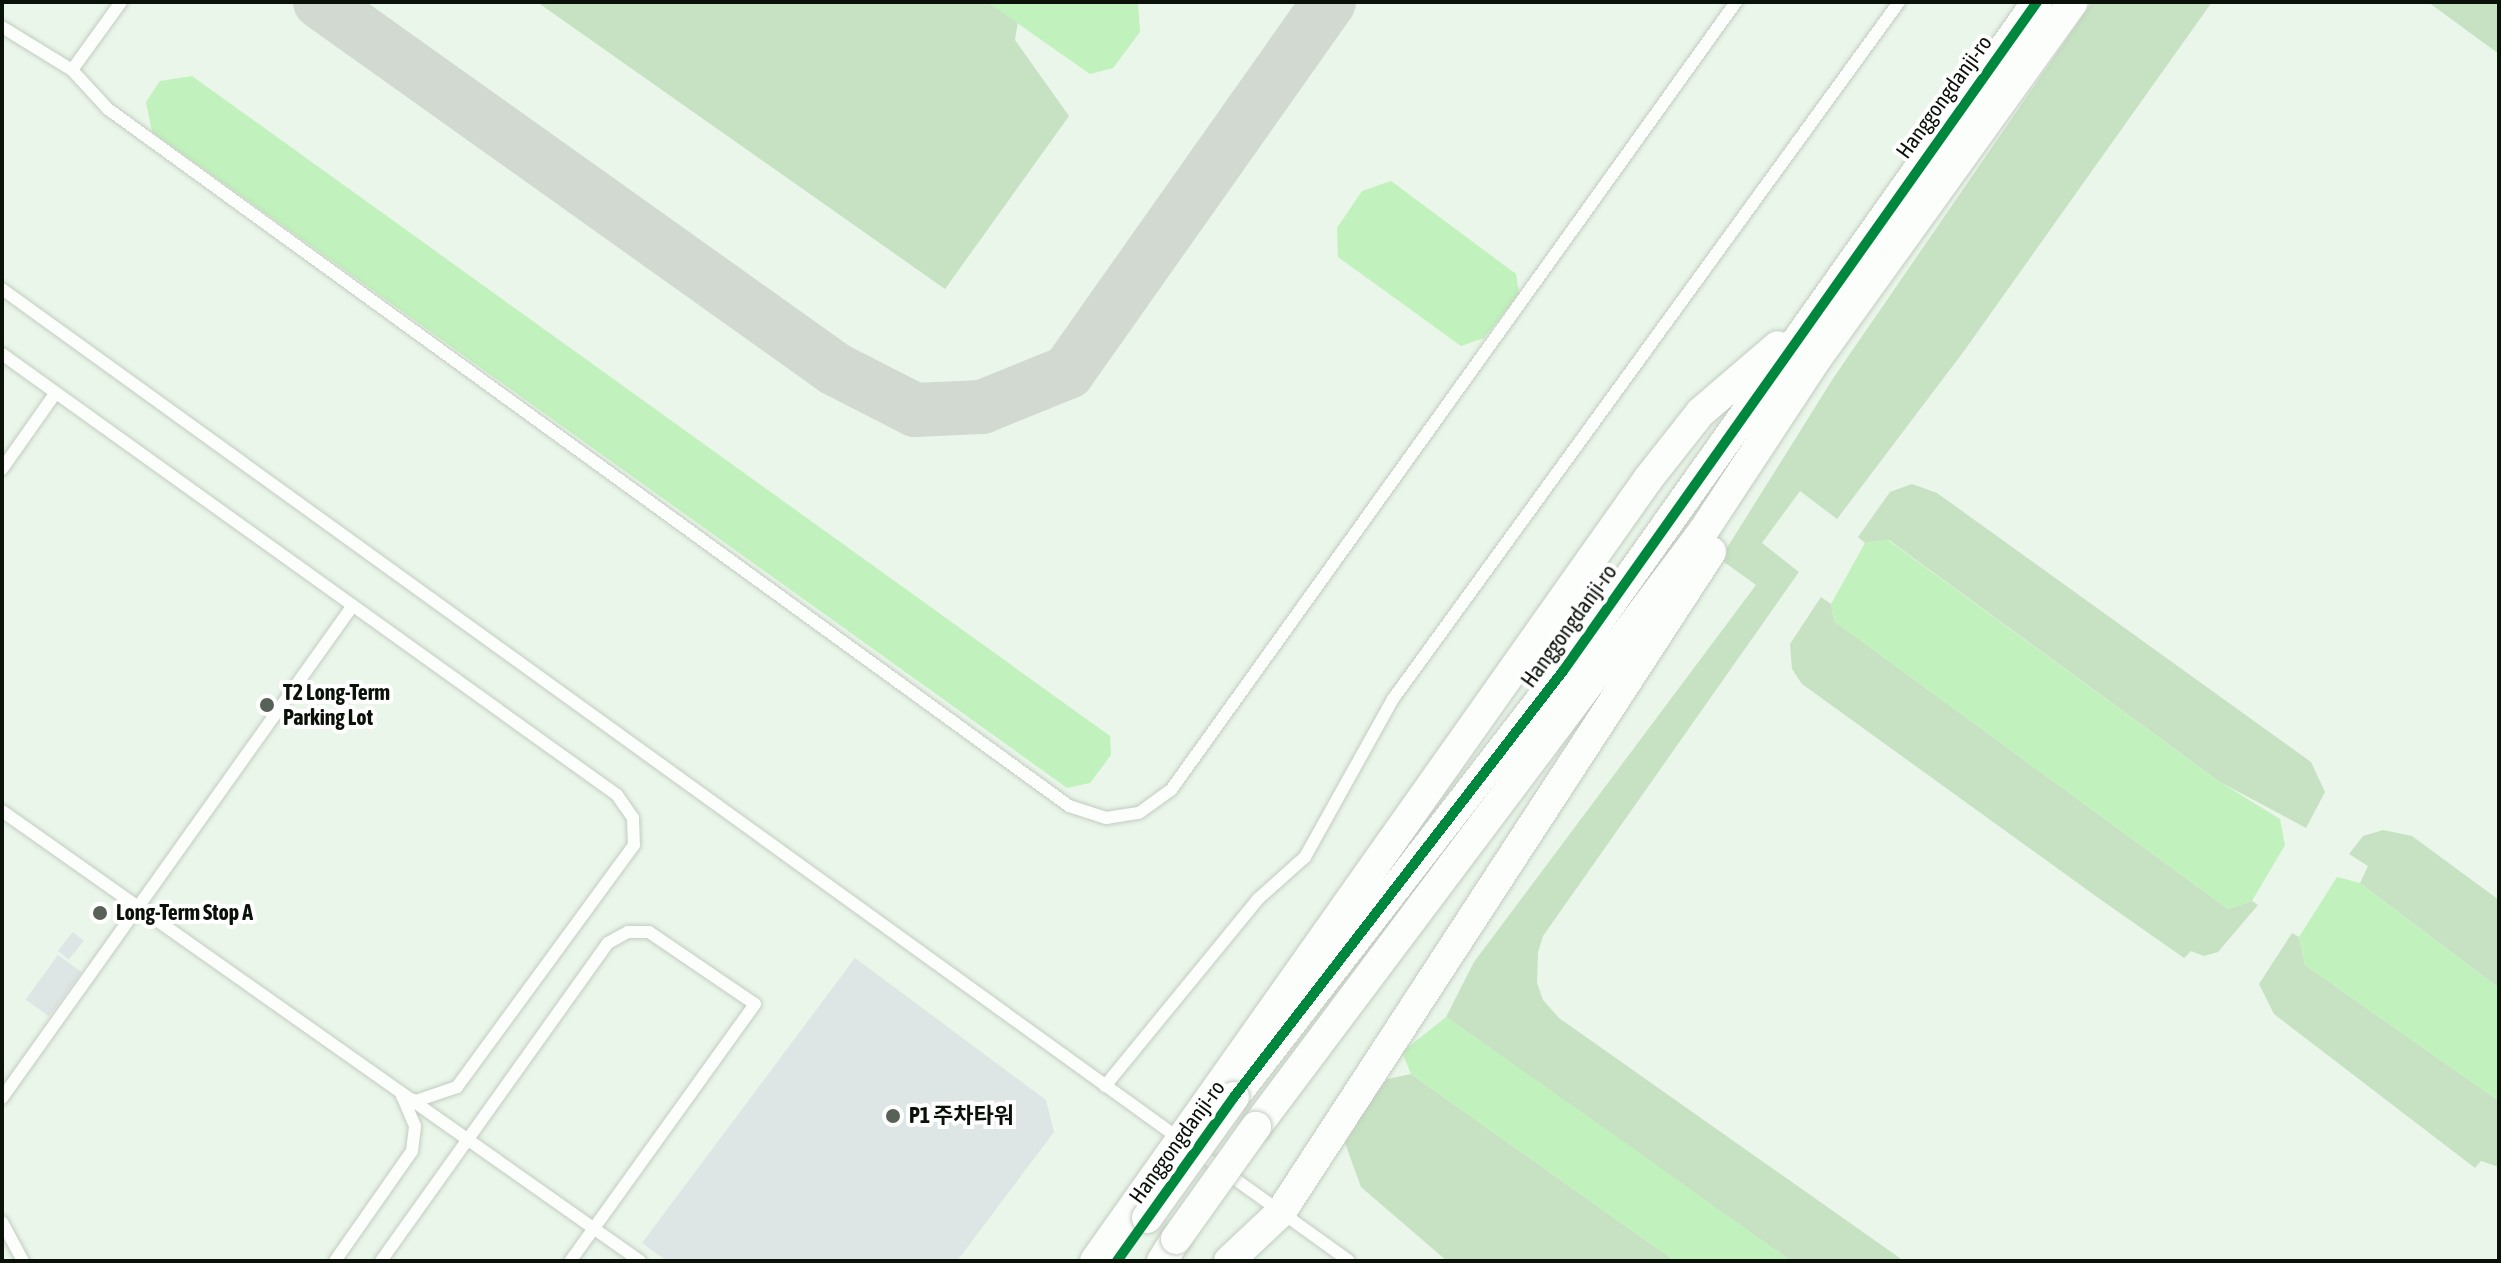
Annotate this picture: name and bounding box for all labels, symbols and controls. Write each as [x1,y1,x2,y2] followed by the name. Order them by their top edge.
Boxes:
[1891,30,1997,164] street label: Hanggongdanji-ro
[1516,559,1622,693] street label: Hanggongdanji-ro
[283,679,390,730] place label: T2 Long-Term Parking Lot
[258,696,276,714] marker: T2 Long-Term Parking Lot
[116,900,253,926] place label: Long-Term Stop A
[91,904,109,922] marker: Long-Term Stop A
[1124,1075,1230,1209] street label: Hanggongdanji-ro
[909,1103,1014,1129] place label: P1 주차타워
[884,1107,902,1125] marker: P1 주차타워

